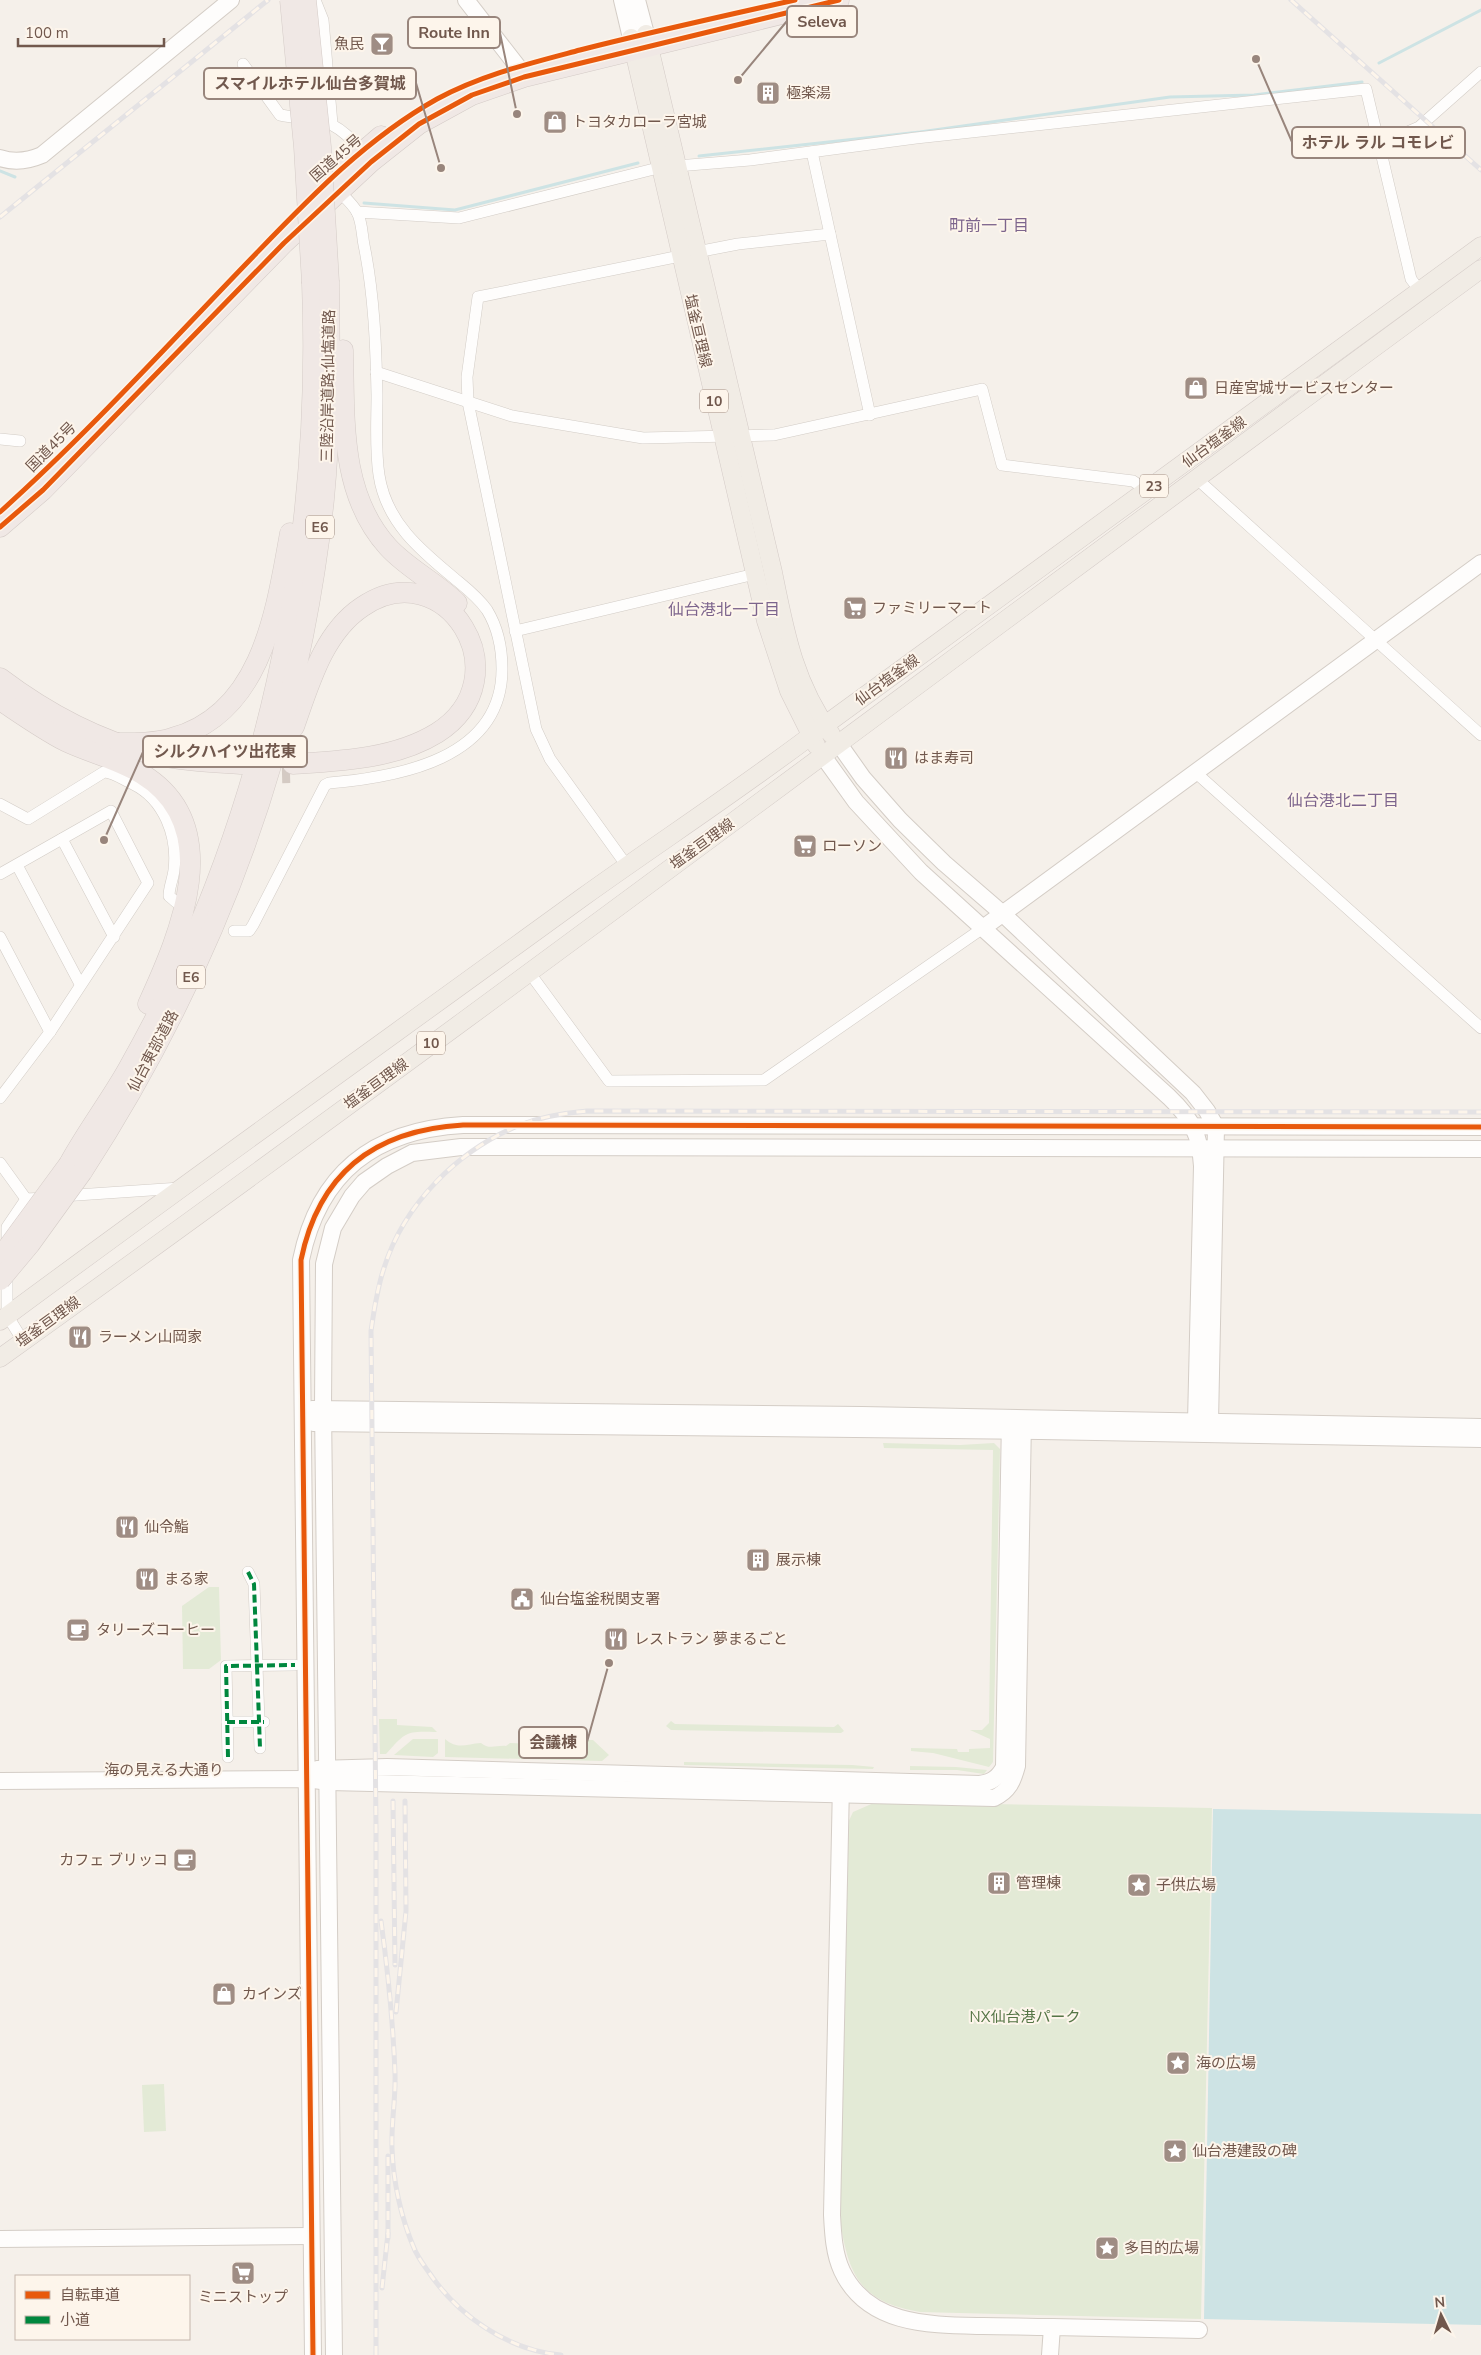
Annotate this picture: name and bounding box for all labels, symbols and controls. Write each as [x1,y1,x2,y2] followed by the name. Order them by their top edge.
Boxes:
[787,6,857,37] callout: Seleva
[797,11,847,33] text: Seleva
[18,15,164,47] scale bar
[408,17,500,48] callout: Route Inn
[418,22,490,44] text: Route Inn
[25,23,69,43] text: 100 m
[369,31,395,57] bar icon: 魚民
[334,34,364,54] place label: 魚民
[204,68,416,99] callout: スマイルホテル仙台多賀城
[214,73,406,95] text: スマイルホテル仙台多賀城
[755,80,781,106] building icon: 極楽湯
[786,83,831,103] place label: 極楽湯
[542,109,568,135] shop icon: トヨタカローラ宮城
[572,112,707,132] place label: トヨタカローラ宮城
[1292,127,1465,158] callout: ホテル ラル コモレビ
[306,130,366,186] street label: 国道45号
[1302,132,1454,154] text: ホテル ラル コモレビ
[949,215,1029,237] district label: 町前一丁目
[680,292,716,370] street label: 塩釜亘理線
[317,309,339,463] street label: 三陸沿岸道路;仙塩道路
[1183,375,1209,401] shop icon: 日産宮城サービスセンター
[1214,378,1394,398] place label: 日産宮城サービスセンター
[700,390,728,412] road number: 10
[1178,412,1250,472] street label: 仙台塩釜線
[22,418,80,476] street label: 国道45号
[1140,474,1168,498] road number: 23
[306,516,334,538] road number: E6
[842,595,868,621] supermarket icon: ファミリーマート
[872,598,992,618] place label: ファミリーマート
[668,599,780,621] district label: 仙台港北一丁目
[851,650,923,710] street label: 仙台塩釜線
[143,736,307,767] callout: シルクハイツ出花東
[154,741,296,763] text: シルクハイツ出花東
[883,745,909,771] restaurant icon: はま寿司
[914,748,974,768] place label: はま寿司
[1287,790,1399,812] district label: 仙台港北二丁目
[666,814,738,874] street label: 塩釜亘理線
[792,833,818,859] supermarket icon: ローソン
[822,836,882,856] place label: ローソン
[177,966,205,989] road number: E6
[123,1007,183,1095] street label: 仙台東部道路
[417,1032,445,1054] road number: 10
[340,1054,412,1114] street label: 塩釜亘理線
[12,1292,84,1352] street label: 塩釜亘理線
[67,1324,93,1350] restaurant icon: ラーメン山岡家
[98,1327,202,1347] place label: ラーメン山岡家
[114,1514,140,1540] restaurant icon: 仙令鮨
[144,1517,189,1537] place label: 仙令鮨
[745,1547,771,1573] building icon: 展示棟
[776,1550,821,1570] place label: 展示棟
[134,1566,160,1592] restaurant icon: まる家
[164,1569,209,1589] place label: まる家
[509,1586,535,1612] public building icon: 仙台塩釜税関支署
[540,1589,660,1609] place label: 仙台塩釜税関支署
[65,1617,91,1643] cafe icon: タリーズコーヒー
[96,1620,215,1640] place label: タリーズコーヒー
[603,1626,629,1652] restaurant icon: レストラン 夢まるごと
[634,1629,788,1649] place label: レストラン 夢まるごと
[519,1727,587,1758] callout: 会議棟
[529,1732,577,1754] text: 会議棟
[104,1760,224,1780] street label: 海の見える大通り
[172,1847,198,1873] cafe icon: カフェ ブリッコ
[59,1850,168,1870] place label: カフェ ブリッコ
[986,1870,1012,1896] building icon: 管理棟
[1126,1872,1152,1898] place icon: 子供広場
[1016,1873,1061,1893] place label: 管理棟
[1156,1875,1216,1895] place label: 子供広場
[211,1981,237,2007] shop icon: カインズ
[242,1984,302,2004] place label: カインズ
[970,2007,1080,2027] park label: NX仙台港パーク
[1165,2050,1191,2076] place icon: 海の広場
[1196,2053,1256,2073] place label: 海の広場
[1162,2138,1188,2164] place icon: 仙台港建設の碑
[1192,2141,1297,2161] place label: 仙台港建設の碑
[1094,2235,1120,2261] place icon: 多目的広場
[1124,2238,1199,2258] place label: 多目的広場
[230,2260,256,2286] supermarket icon: ミニストップ
[15,2275,190,2340] legend
[60,2285,120,2305] text: 自転車道
[198,2287,288,2307] place label: ミニストップ
[1416,2290,1466,2340] north arrow
[1434,2293,1446,2312] text: N
[60,2310,90,2330] text: 小道

